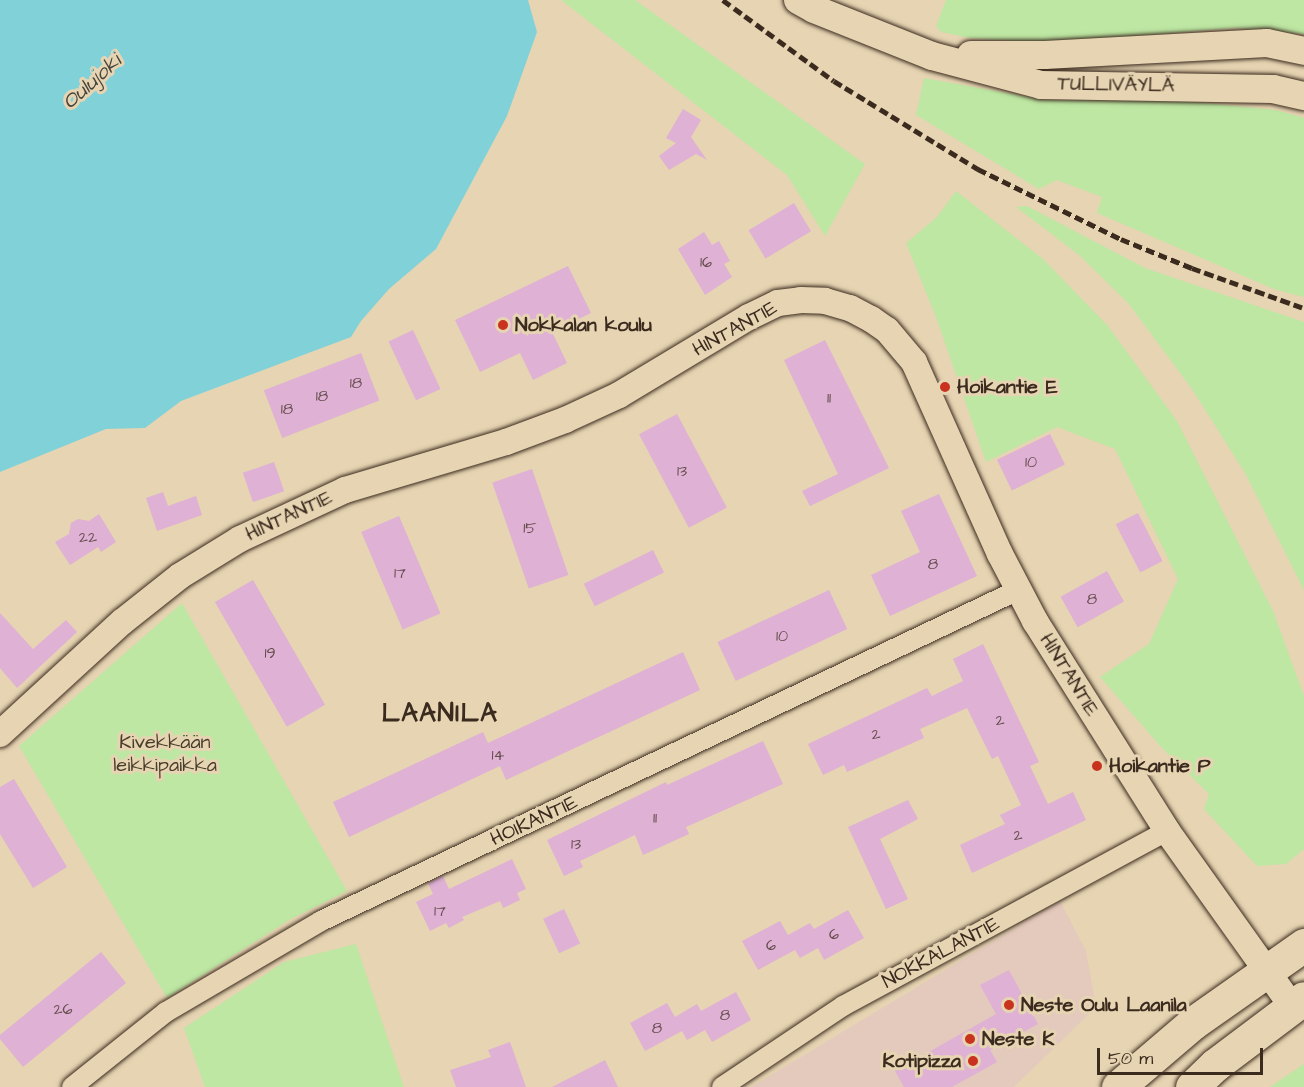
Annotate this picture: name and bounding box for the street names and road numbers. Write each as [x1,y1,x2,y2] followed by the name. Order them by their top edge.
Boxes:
[1057,72,1175,98] street label: TULLIVÄYLÄ
[689,296,781,362] street label: HINTANTIE
[242,486,336,546] street label: HINTANTIE
[1034,629,1104,721] street label: HINTANTIE
[487,790,581,852] street label: HOIKANTIE
[878,912,1004,994] street label: NOKKALANTIE

